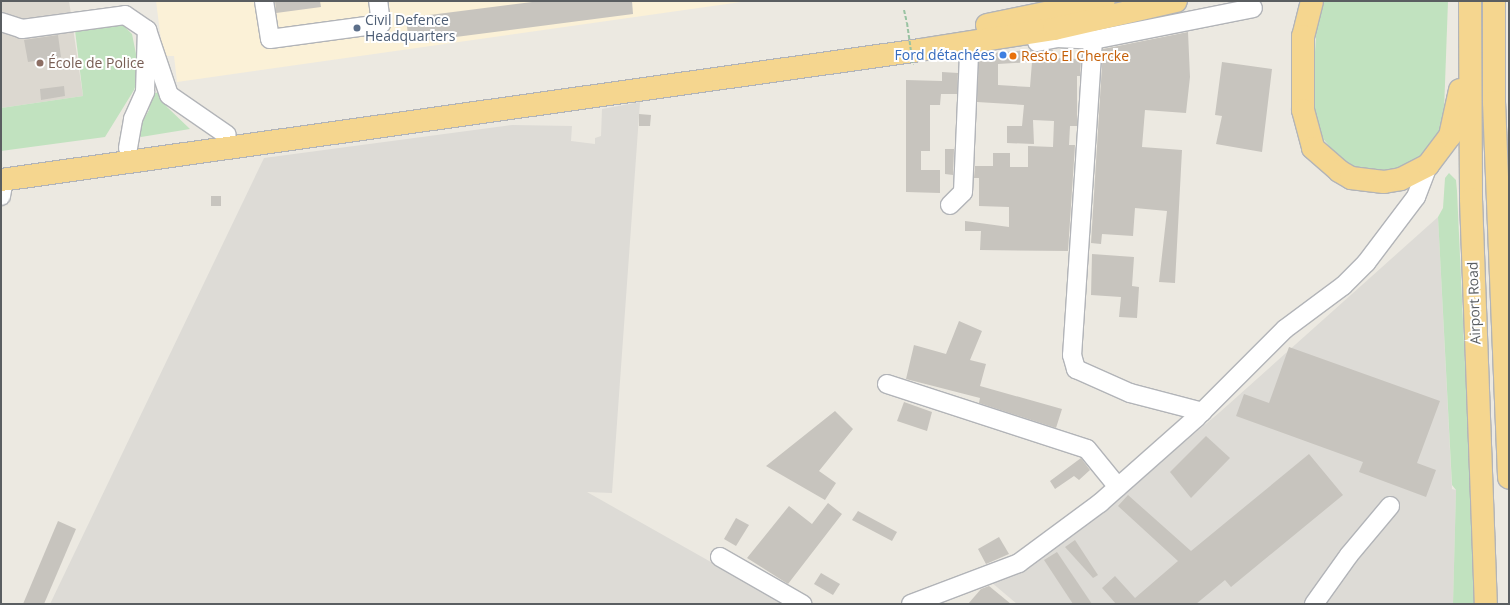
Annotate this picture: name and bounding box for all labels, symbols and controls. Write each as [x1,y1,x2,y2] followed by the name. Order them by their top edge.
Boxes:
[365,12,455,44] place label: Civil Defence Headquarters
[352,23,362,33] marker: Civil Defence Headquarters
[895,47,995,63] place label: Ford détachées
[1021,48,1129,64] place label: Resto El Chercke
[998,50,1008,60] marker: Ford détachées
[1008,51,1018,61] marker: Resto El Chercke
[48,55,144,71] place label: École de Police
[35,58,45,68] marker: École de Police
[1464,261,1484,345] street label: Airport Road

